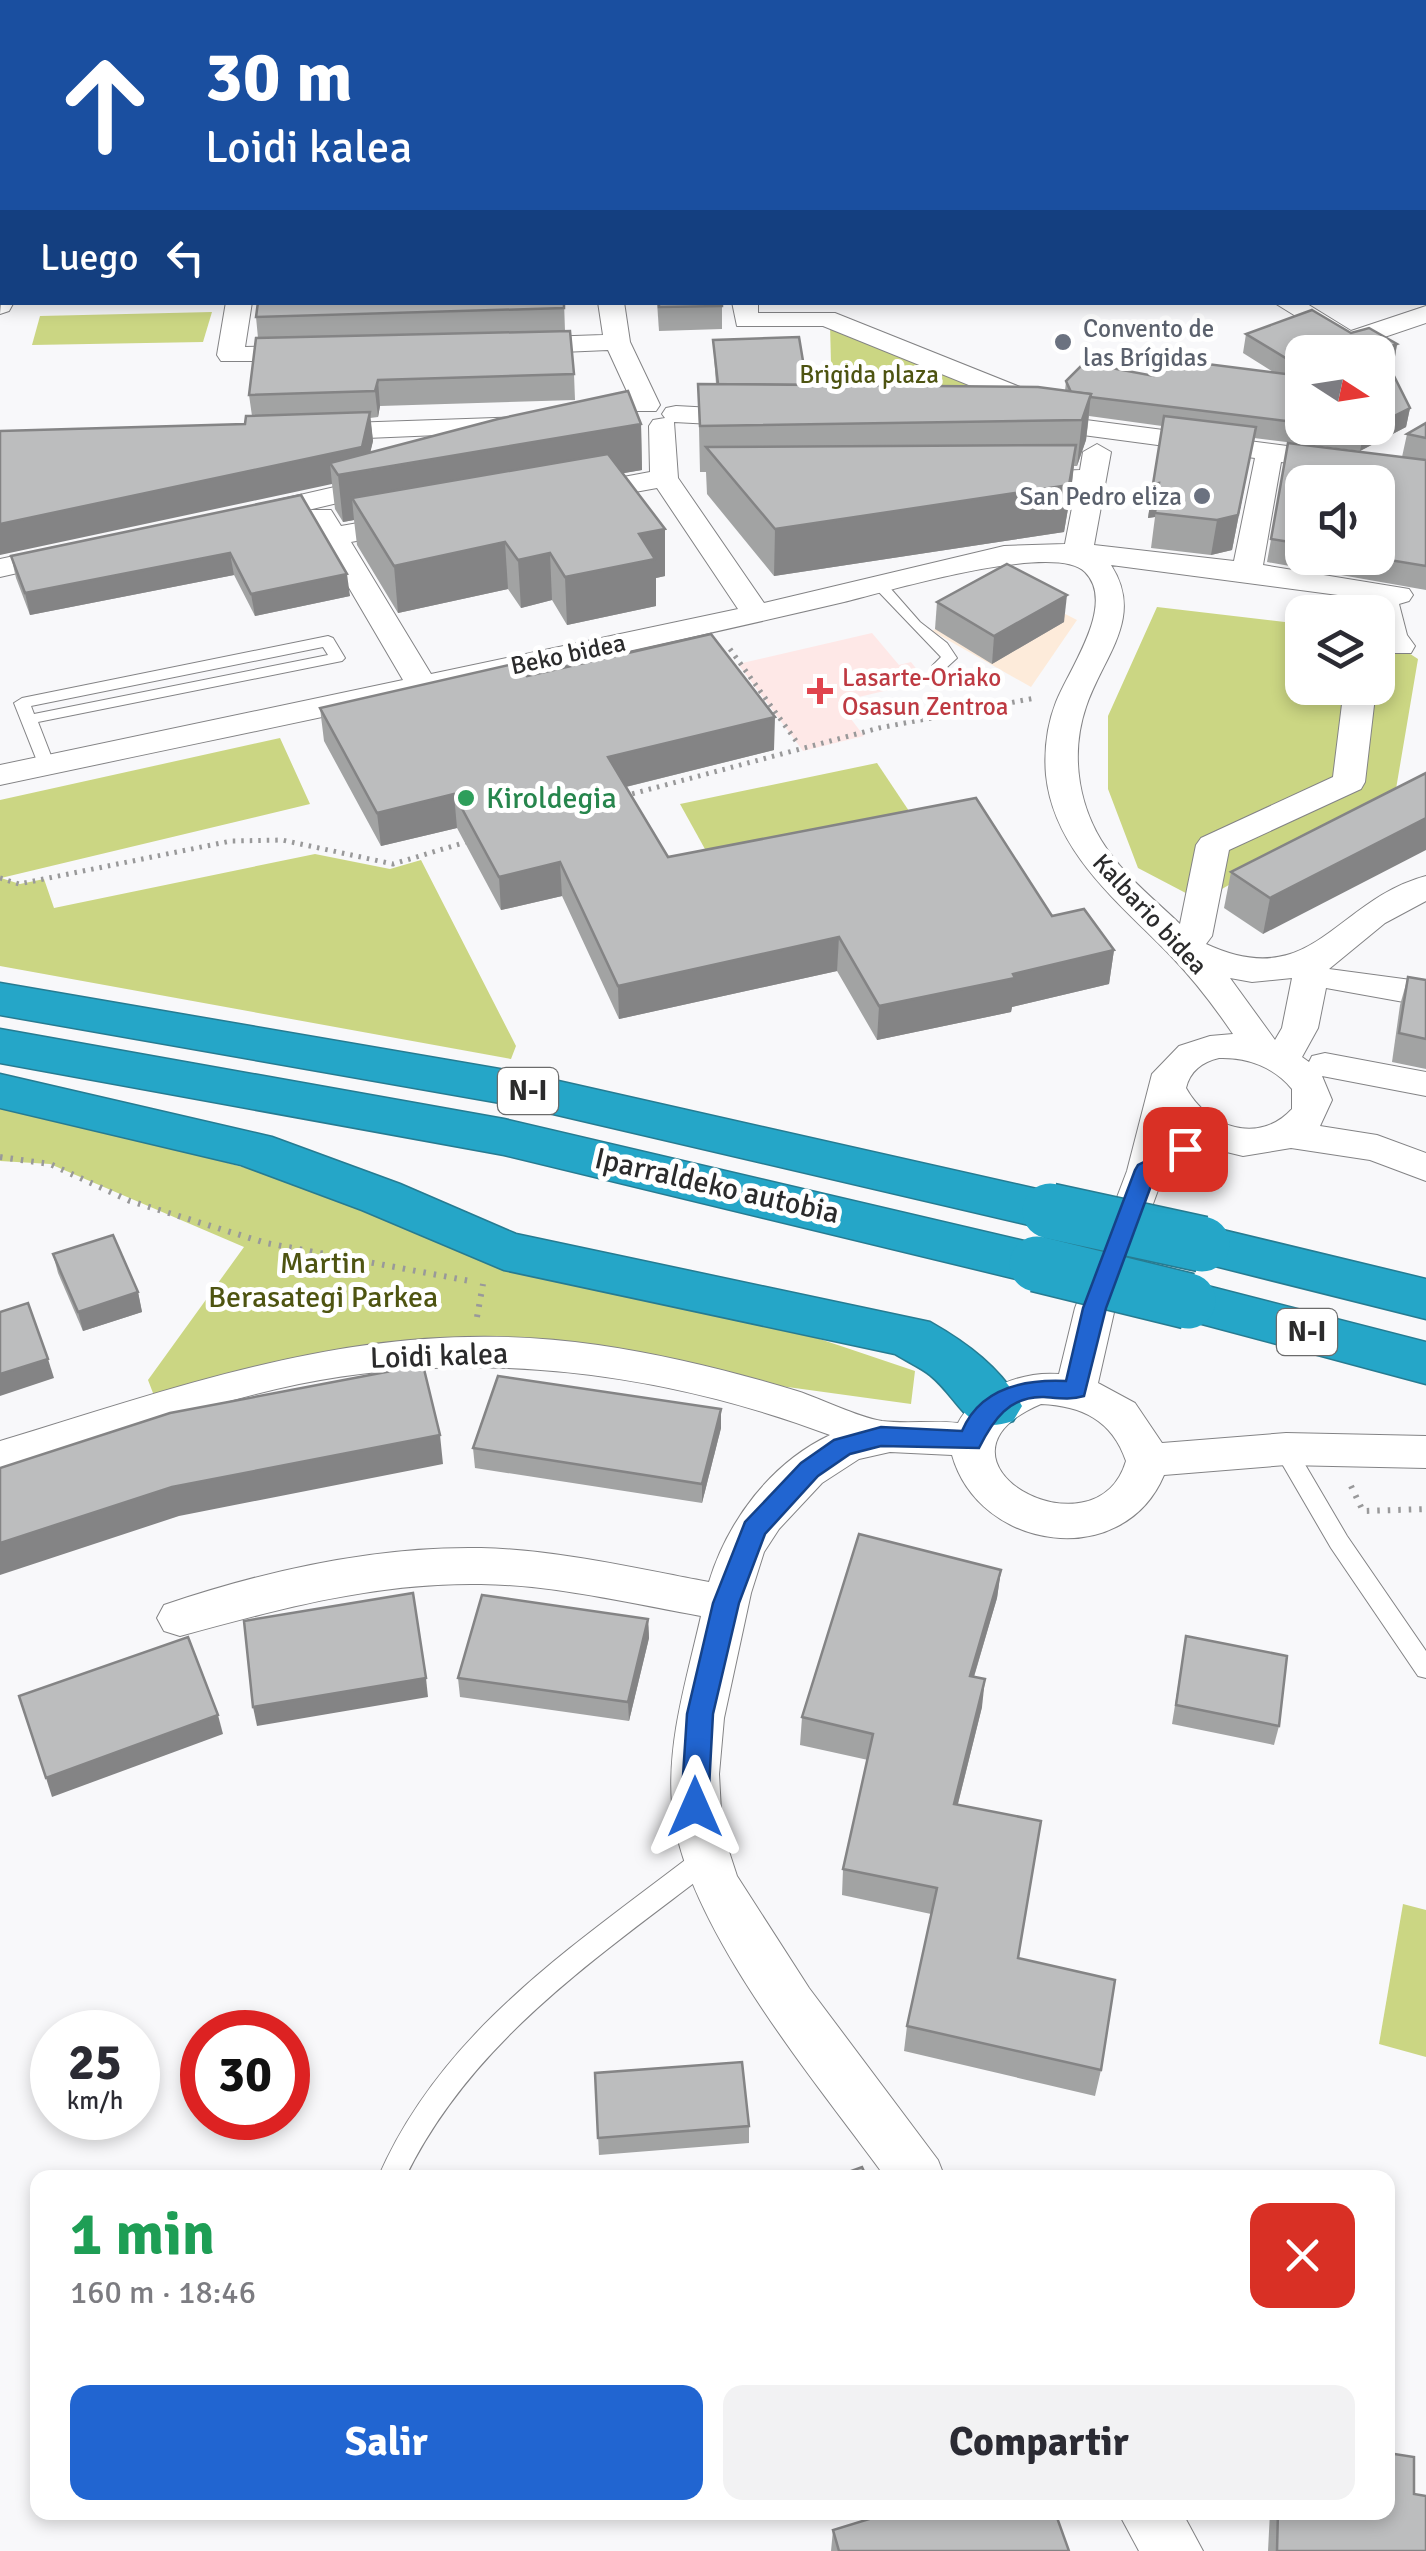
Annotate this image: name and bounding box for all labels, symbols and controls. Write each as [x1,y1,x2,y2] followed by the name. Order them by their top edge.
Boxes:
[205,34,353,120] text: 30 m
[40,40,170,170] icon: ahead
[205,120,412,175] text: Loidi kalea
[158,230,213,285] icon: left
[40,234,138,281] text: Luego
[1083,313,1214,373] place label: Convento de las Brígidas
[1052,331,1074,353] marker: Convento de las Brígidas
[1285,335,1395,445] north arrow
[1285,335,1395,705] map controls
[799,359,939,390] park label: Brigida plaza
[1285,465,1395,575] button: sound
[1019,481,1182,512] place label: San Pedro eliza
[1191,485,1213,507] marker: San Pedro eliza
[1285,595,1395,705] button: layers
[508,627,628,681] street label: Beko bidea
[842,662,1009,722] place label: Lasarte-Oriako Osasun Zentroa
[807,678,833,704] marker: Lasarte-Oriako Osasun Zentroa
[486,780,617,817] place label: Kiroldegia
[455,787,477,809] marker: Kiroldegia
[1086,847,1214,981] street label: Kalbario bidea
[498,1068,558,1114] road number: N-I
[1143,1107,1228,1192] pin
[1158,1122,1213,1177] icon: arrive
[591,1140,843,1232] street label: Iparraldeko autobia
[208,1245,438,1316] park label: Martin Berasategi Parkea
[1277,1309,1337,1355] road number: N-I
[369,1335,509,1377] street label: Loidi kalea
[643,1755,747,1859] position arrow
[180,2010,310,2140] speed limit sign: 30
[68,2032,122,2094] text: 25
[67,2085,123,2116] text: km/h
[70,2198,215,2272] text: 1 min
[1250,2203,1355,2308] button: close
[70,2273,256,2312] text: 160 m · 18:46
[70,2385,703,2500] button: Salir
[723,2385,1355,2500] button: Compartir

